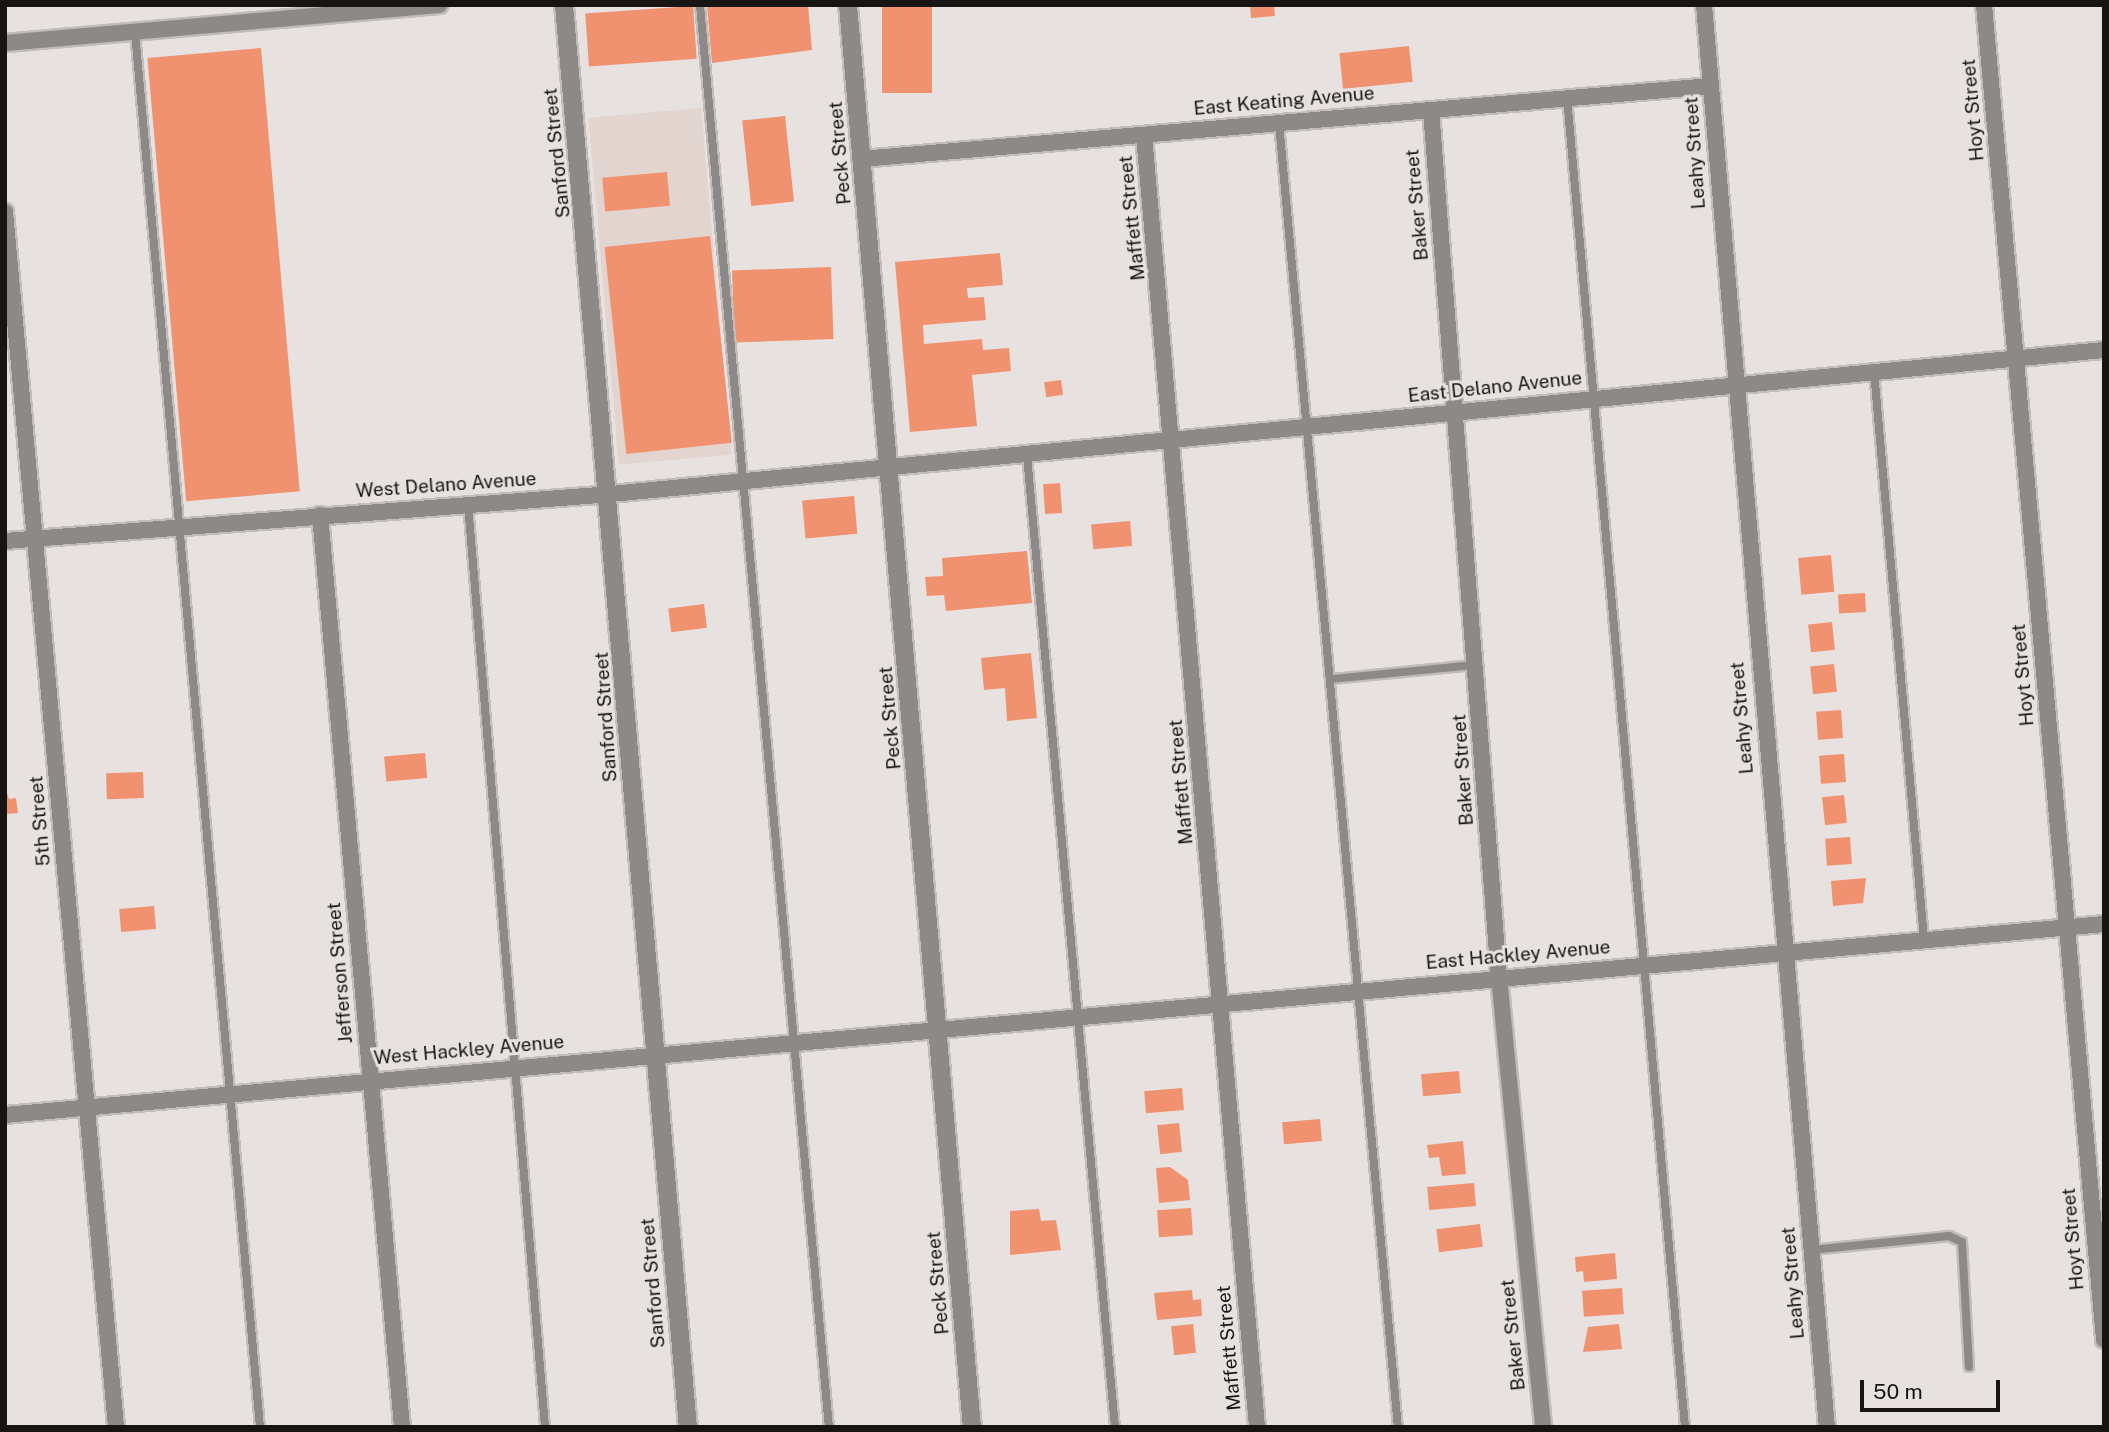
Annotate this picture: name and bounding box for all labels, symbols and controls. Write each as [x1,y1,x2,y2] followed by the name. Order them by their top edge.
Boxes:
[1957,58,1989,162] street label: Hoyt Street
[1193,82,1375,120] street label: East Keating Avenue
[539,87,575,219] street label: Sanford Street
[1680,96,1710,210] street label: Leahy Street
[824,100,856,206] street label: Peck Street
[1401,148,1433,262] street label: Baker Street
[1114,154,1150,282] street label: Maffett Street
[1407,367,1583,407] street label: East Delano Avenue
[355,467,537,503] street label: West Delano Avenue
[2007,623,2039,727] street label: Hoyt Street
[590,651,622,783] street label: Sanford Street
[1726,661,1758,775] street label: Leahy Street
[874,665,906,771] street label: Peck Street
[1448,713,1478,827] street label: Baker Street
[1164,718,1198,846] street label: Maffett Street
[25,775,55,867] street label: 5th Street
[322,901,358,1045] street label: Jefferson Street
[1425,936,1611,974] street label: East Hackley Avenue
[373,1030,565,1070] street label: West Hackley Avenue
[2057,1187,2089,1291] street label: Hoyt Street
[636,1217,670,1349] street label: Sanford Street
[1777,1226,1809,1340] street label: Leahy Street
[922,1230,954,1336] street label: Peck Street
[1496,1278,1530,1392] street label: Baker Street
[1212,1284,1246,1412] street label: Maffett Street
[1864,1366,2004,1410] scale bar
[1873,1379,1923,1404] text: 50 m

